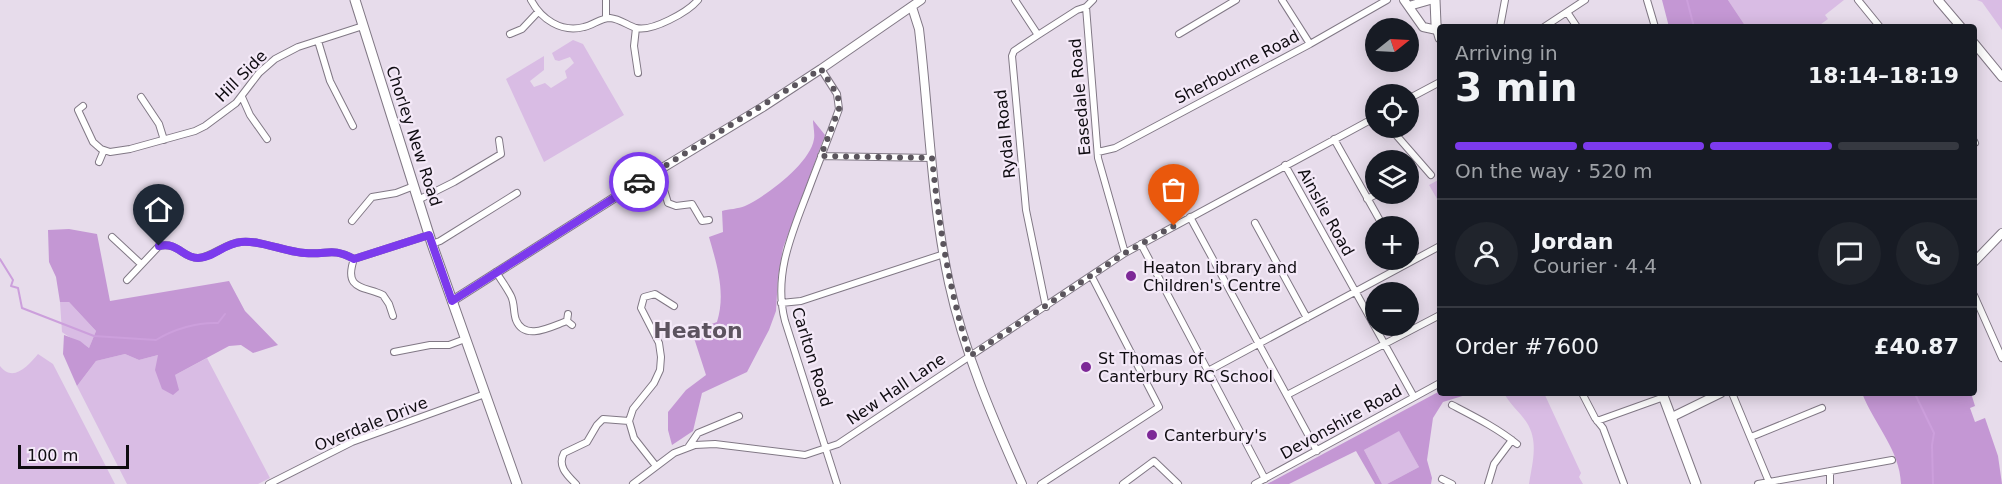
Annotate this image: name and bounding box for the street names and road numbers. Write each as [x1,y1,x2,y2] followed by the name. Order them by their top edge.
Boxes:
[1171,26,1303,108] street label: Sherbourne Road
[1065,38,1095,156] street label: Easedale Road
[211,46,271,106] street label: Hill Side
[382,63,446,209] street label: Chorley New Road
[991,89,1019,179] street label: Rydal Road
[1294,165,1358,259] street label: Ainslie Road
[788,305,836,409] street label: Carlton Road
[843,349,949,429] street label: New Hall Lane
[1277,381,1405,463] street label: Devonshire Road
[312,393,430,455] street label: Overdale Drive

